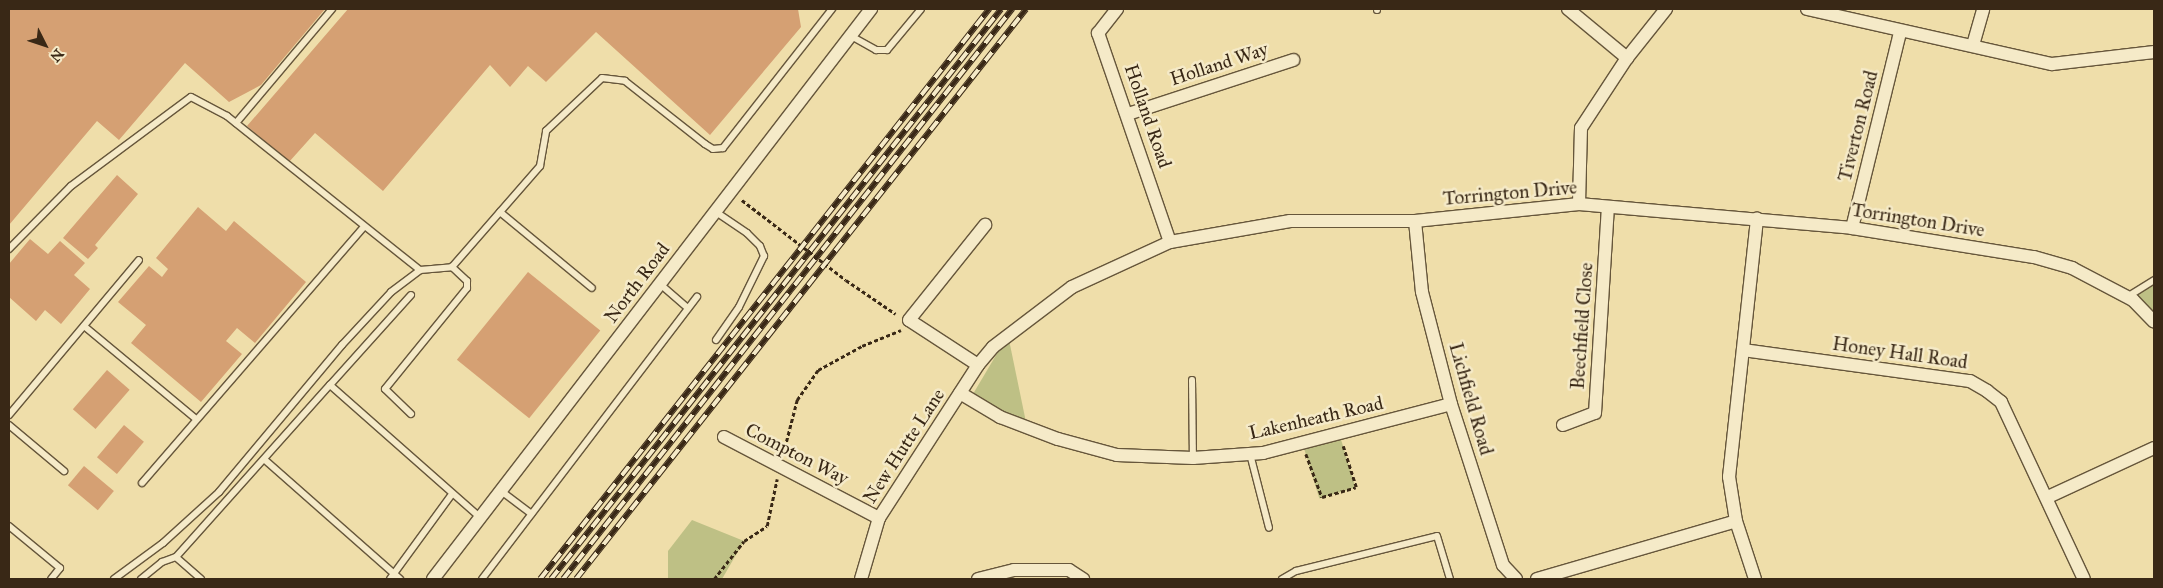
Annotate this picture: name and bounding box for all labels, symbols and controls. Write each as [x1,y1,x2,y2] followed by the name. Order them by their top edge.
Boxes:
[20,20,70,70] north arrow
[1167,37,1271,91] street label: Holland Way
[46,45,67,65] text: N
[1120,61,1176,171] street label: Holland Road
[1833,68,1883,184] street label: Tiverton Road
[1442,176,1578,210] street label: Torrington Drive
[1850,198,1986,242] street label: Torrington Drive
[599,238,675,328] street label: North Road
[1566,262,1598,390] street label: Beechfield Close
[1831,332,1969,374] street label: Honey Hall Road
[1444,340,1498,458] street label: Lichfield Road
[858,384,950,508] street label: New Hutte Lane
[1247,391,1385,445] street label: Lakenheath Road
[742,418,852,490] street label: Compton Way

